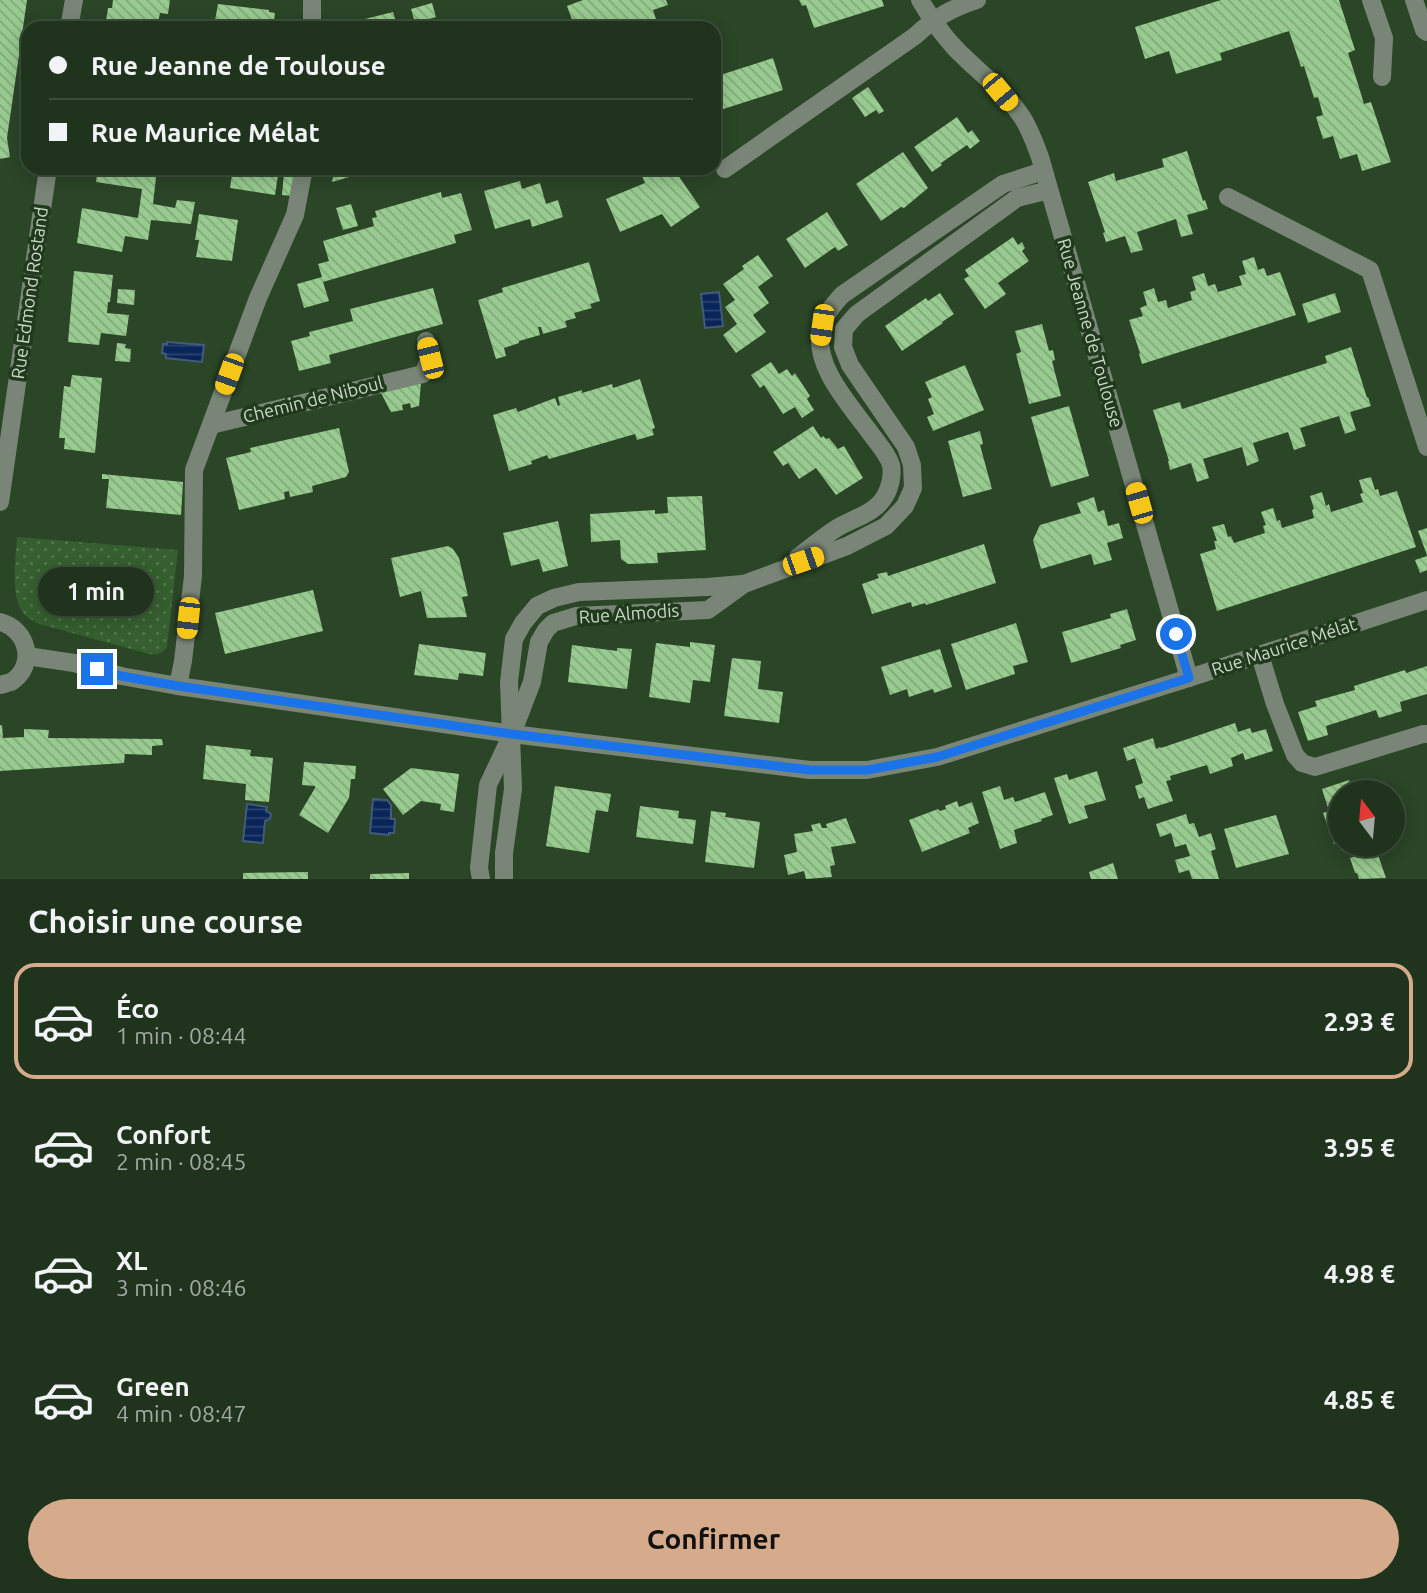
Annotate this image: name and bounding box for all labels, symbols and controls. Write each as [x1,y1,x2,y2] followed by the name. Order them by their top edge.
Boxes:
[91,51,386,80] text: Rue Jeanne de Toulouse
[979,69,1022,115] car
[91,118,320,147] text: Rue Maurice Mélat
[7,205,51,380] street label: Rue Edmond Rostand
[1054,236,1128,430] street label: Rue Jeanne de Toulouse
[809,303,836,347] car
[415,335,446,381] car
[212,351,247,397] car
[241,372,385,426] street label: Chemin de Niboul
[1124,480,1155,526] car
[780,544,827,578] car
[39,568,155,616] callout: 1 min
[67,579,125,604] text: 1 min
[176,596,201,640] car
[578,600,680,626] street label: Rue Almodis
[1209,613,1359,679] street label: Rue Maurice Mélat
[1160,618,1192,650] route start
[81,653,113,685] route end
[1328,780,1405,858] north arrow
[1328,780,1405,857] map controls
[28,903,303,939] text: Choisir une course
[32,990,95,1053] icon: car
[116,994,159,1023] text: Éco
[1324,1007,1395,1036] text: 2.93 €
[116,1023,247,1048] text: 1 min · 08:44
[32,1116,95,1179] icon: car
[116,1120,211,1149] text: Confort
[1324,1133,1395,1162] text: 3.95 €
[116,1149,247,1174] text: 2 min · 08:45
[32,1242,95,1305] icon: car
[116,1246,147,1275] text: XL
[1324,1259,1395,1288] text: 4.98 €
[116,1275,247,1300] text: 3 min · 08:46
[32,1368,95,1431] icon: car
[116,1372,190,1401] text: Green
[1324,1385,1395,1414] text: 4.85 €
[116,1401,247,1426] text: 4 min · 08:47
[28,1499,1399,1579] button: Confirmer

